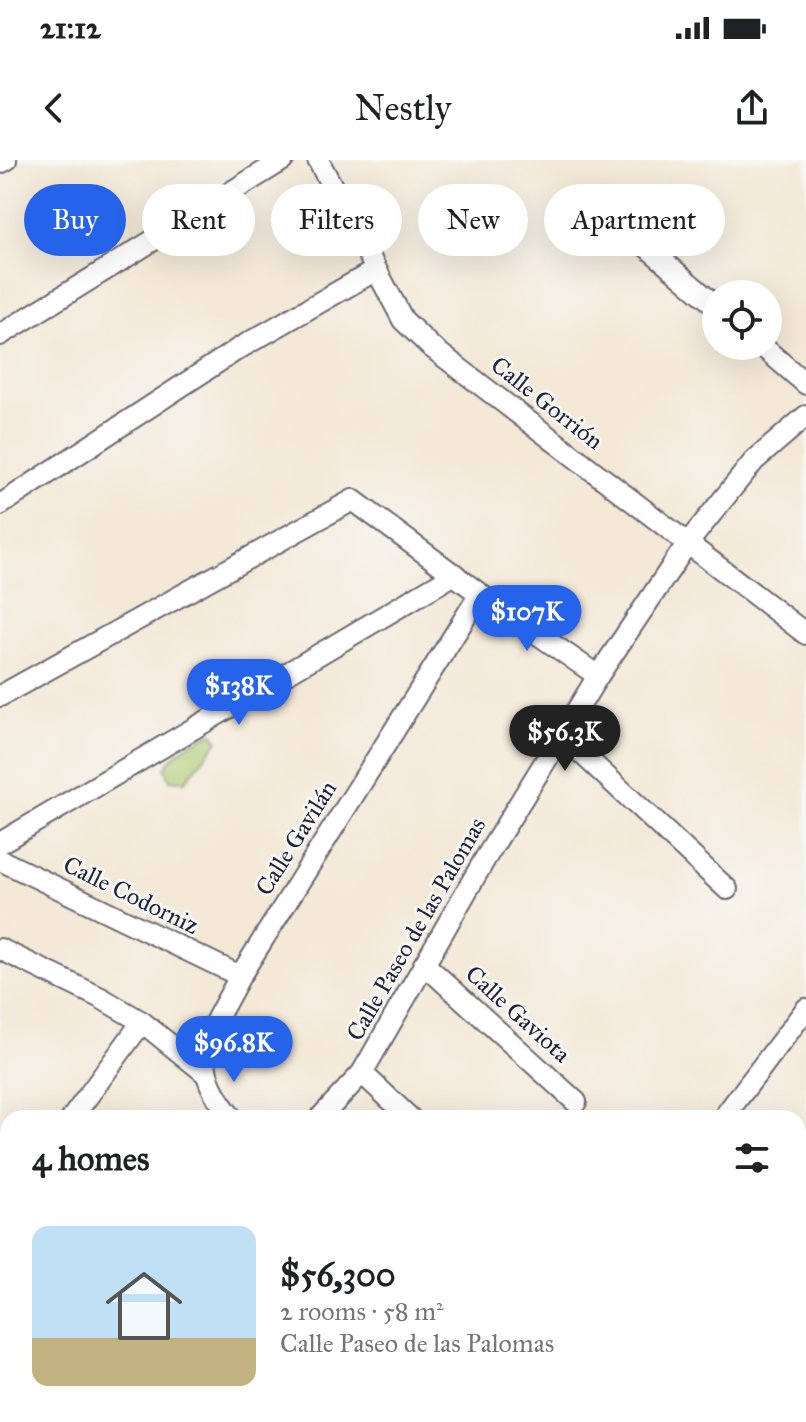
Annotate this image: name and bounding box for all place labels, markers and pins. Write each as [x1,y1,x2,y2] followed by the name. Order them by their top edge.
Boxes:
[471,585,583,653] pin: $107K
[183,659,295,727] pin: $138K
[500,705,630,773] pin: $56.3K
[169,1016,299,1084] pin: $96.8K

